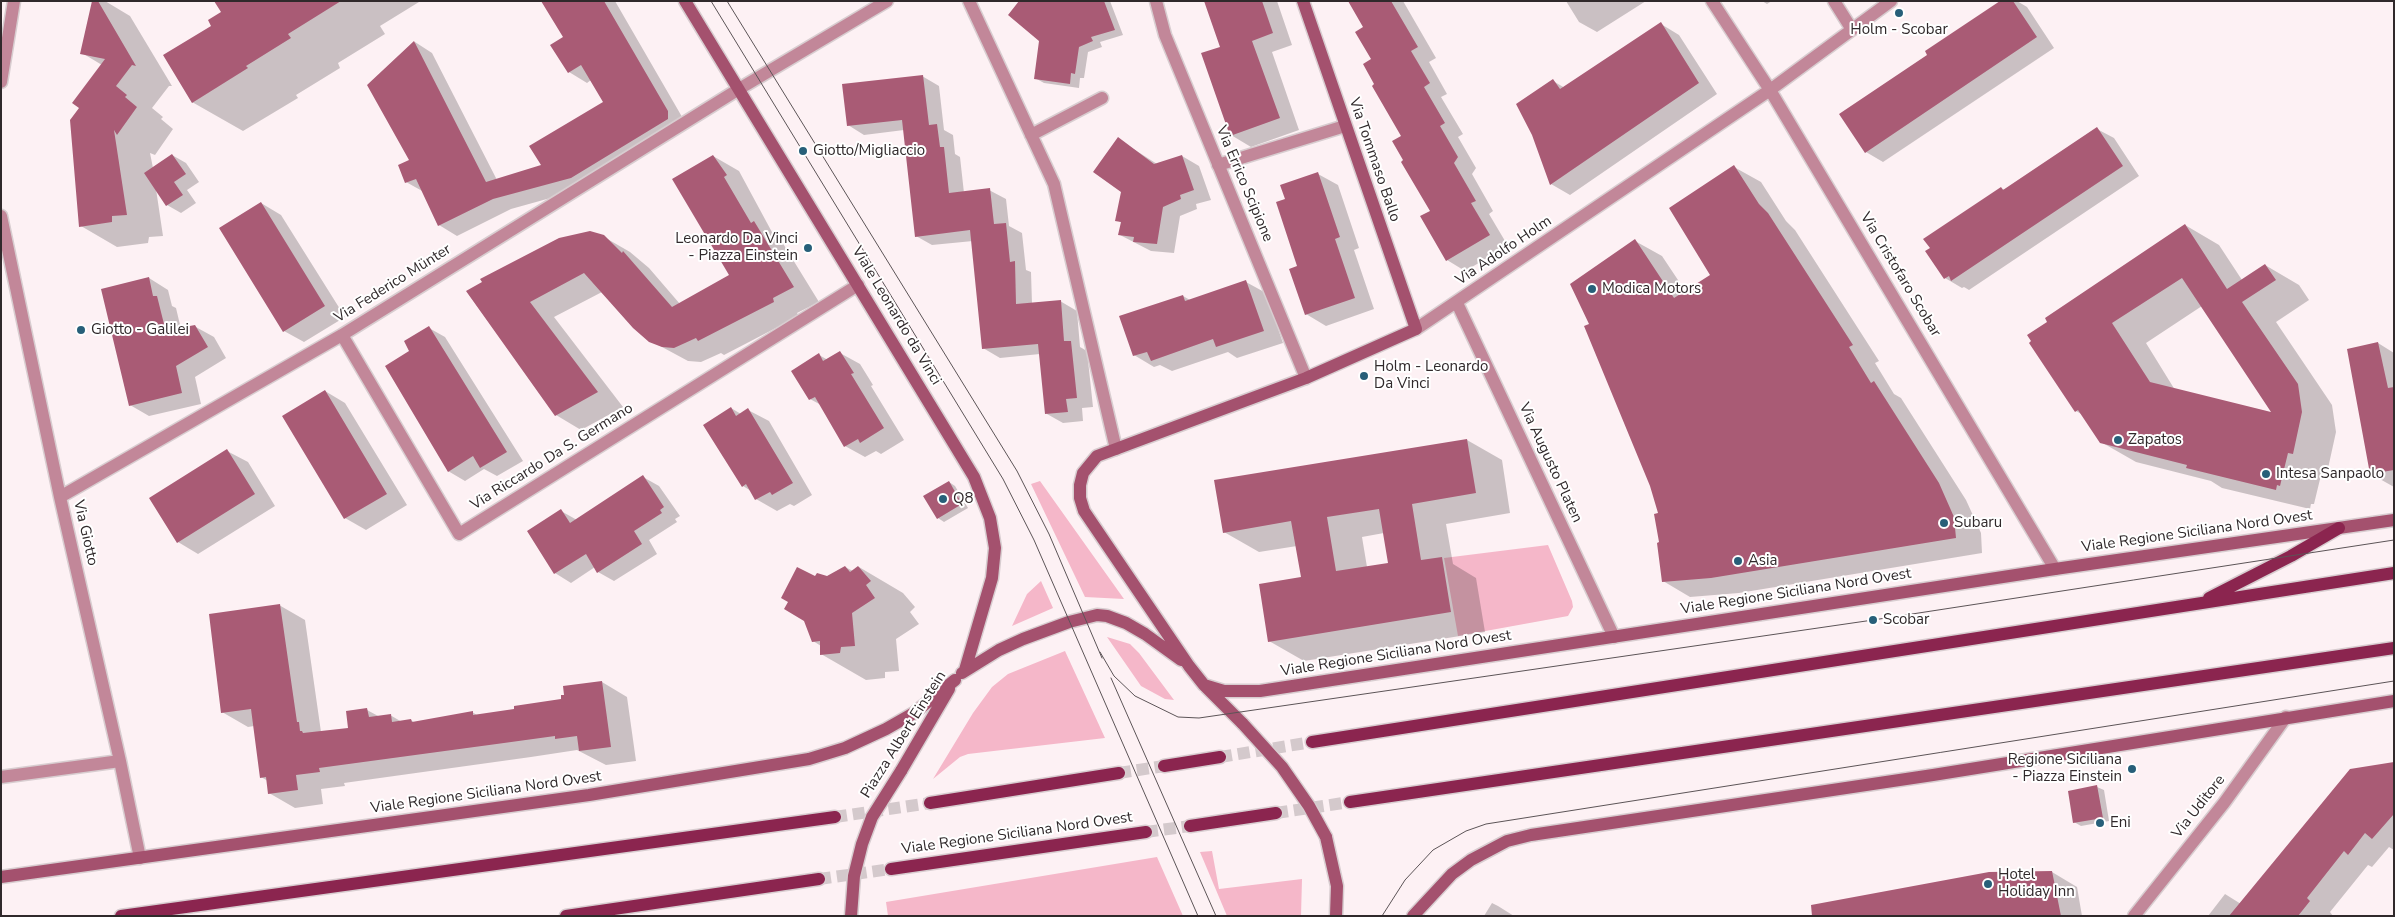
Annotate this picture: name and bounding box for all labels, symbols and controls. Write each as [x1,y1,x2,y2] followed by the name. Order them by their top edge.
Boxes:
[1893,7,1905,19] marker: Holm - Scobar
[1850,21,1948,39] place label: Holm - Scobar
[1344,96,1404,224] street label: Via Tommaso Ballo
[1211,123,1277,245] street label: Via Errico Scipione
[813,142,925,160] place label: Giotto/Migliaccio
[797,145,809,157] marker: Giotto/Migliaccio
[1856,210,1944,340] street label: Via Cristofaro Scobar
[1453,212,1555,290] street label: Via Adolfo Holm
[675,230,798,265] place label: Leonardo Da Vinci - Piazza Einstein
[331,241,455,327] street label: Via Federico Münter
[802,242,814,254] marker: Leonardo Da Vinci - Piazza Einstein
[848,243,944,389] street label: Viale Leonardo da Vinci
[1602,280,1701,298] place label: Modica Motors
[1586,283,1598,295] marker: Modica Motors
[91,321,189,339] place label: Giotto - Galilei
[75,324,87,336] marker: Giotto - Galilei
[1374,358,1488,393] place label: Holm - Leonardo Da Vinci
[1358,370,1370,382] marker: Holm - Leonardo Da Vinci
[467,400,637,514] street label: Via Riccardo Da S. Germano
[1514,400,1586,526] street label: Via Augusto Platen
[2128,431,2182,449] place label: Zapatos
[2112,434,2124,446] marker: Zapatos
[2276,465,2384,483] place label: Intesa Sanpaolo
[2260,468,2272,480] marker: Intesa Sanpaolo
[953,490,974,508] place label: Q8
[937,493,949,505] marker: Q8
[69,498,101,568] street label: Via Giotto
[2080,507,2314,557] street label: Viale Regione Siciliana Nord Ovest
[1954,514,2002,532] place label: Subaru
[1938,517,1950,529] marker: Subaru
[1748,552,1777,570] place label: Asia
[1732,555,1744,567] marker: Asia
[1680,565,1912,619] street label: Viale Regione Siciliana Nord Ovest
[1883,611,1929,629] place label: Scobar
[1867,614,1879,626] marker: Scobar
[1280,627,1512,681] street label: Viale Regione Siciliana Nord Ovest
[858,668,950,802] street label: Piazza Albert Einstein
[2008,751,2122,786] place label: Regione Siciliana - Piazza Einstein
[2126,763,2138,775] marker: Regione Siciliana - Piazza Einstein
[369,768,603,818] street label: Viale Regione Siciliana Nord Ovest
[2169,772,2229,842] street label: Via Uditore
[900,809,1134,859] street label: Viale Regione Siciliana Nord Ovest
[2110,814,2131,832] place label: Eni
[2094,817,2106,829] marker: Eni
[1998,866,2075,901] place label: Hotel Holiday Inn
[1982,878,1994,890] marker: Hotel Holiday Inn

